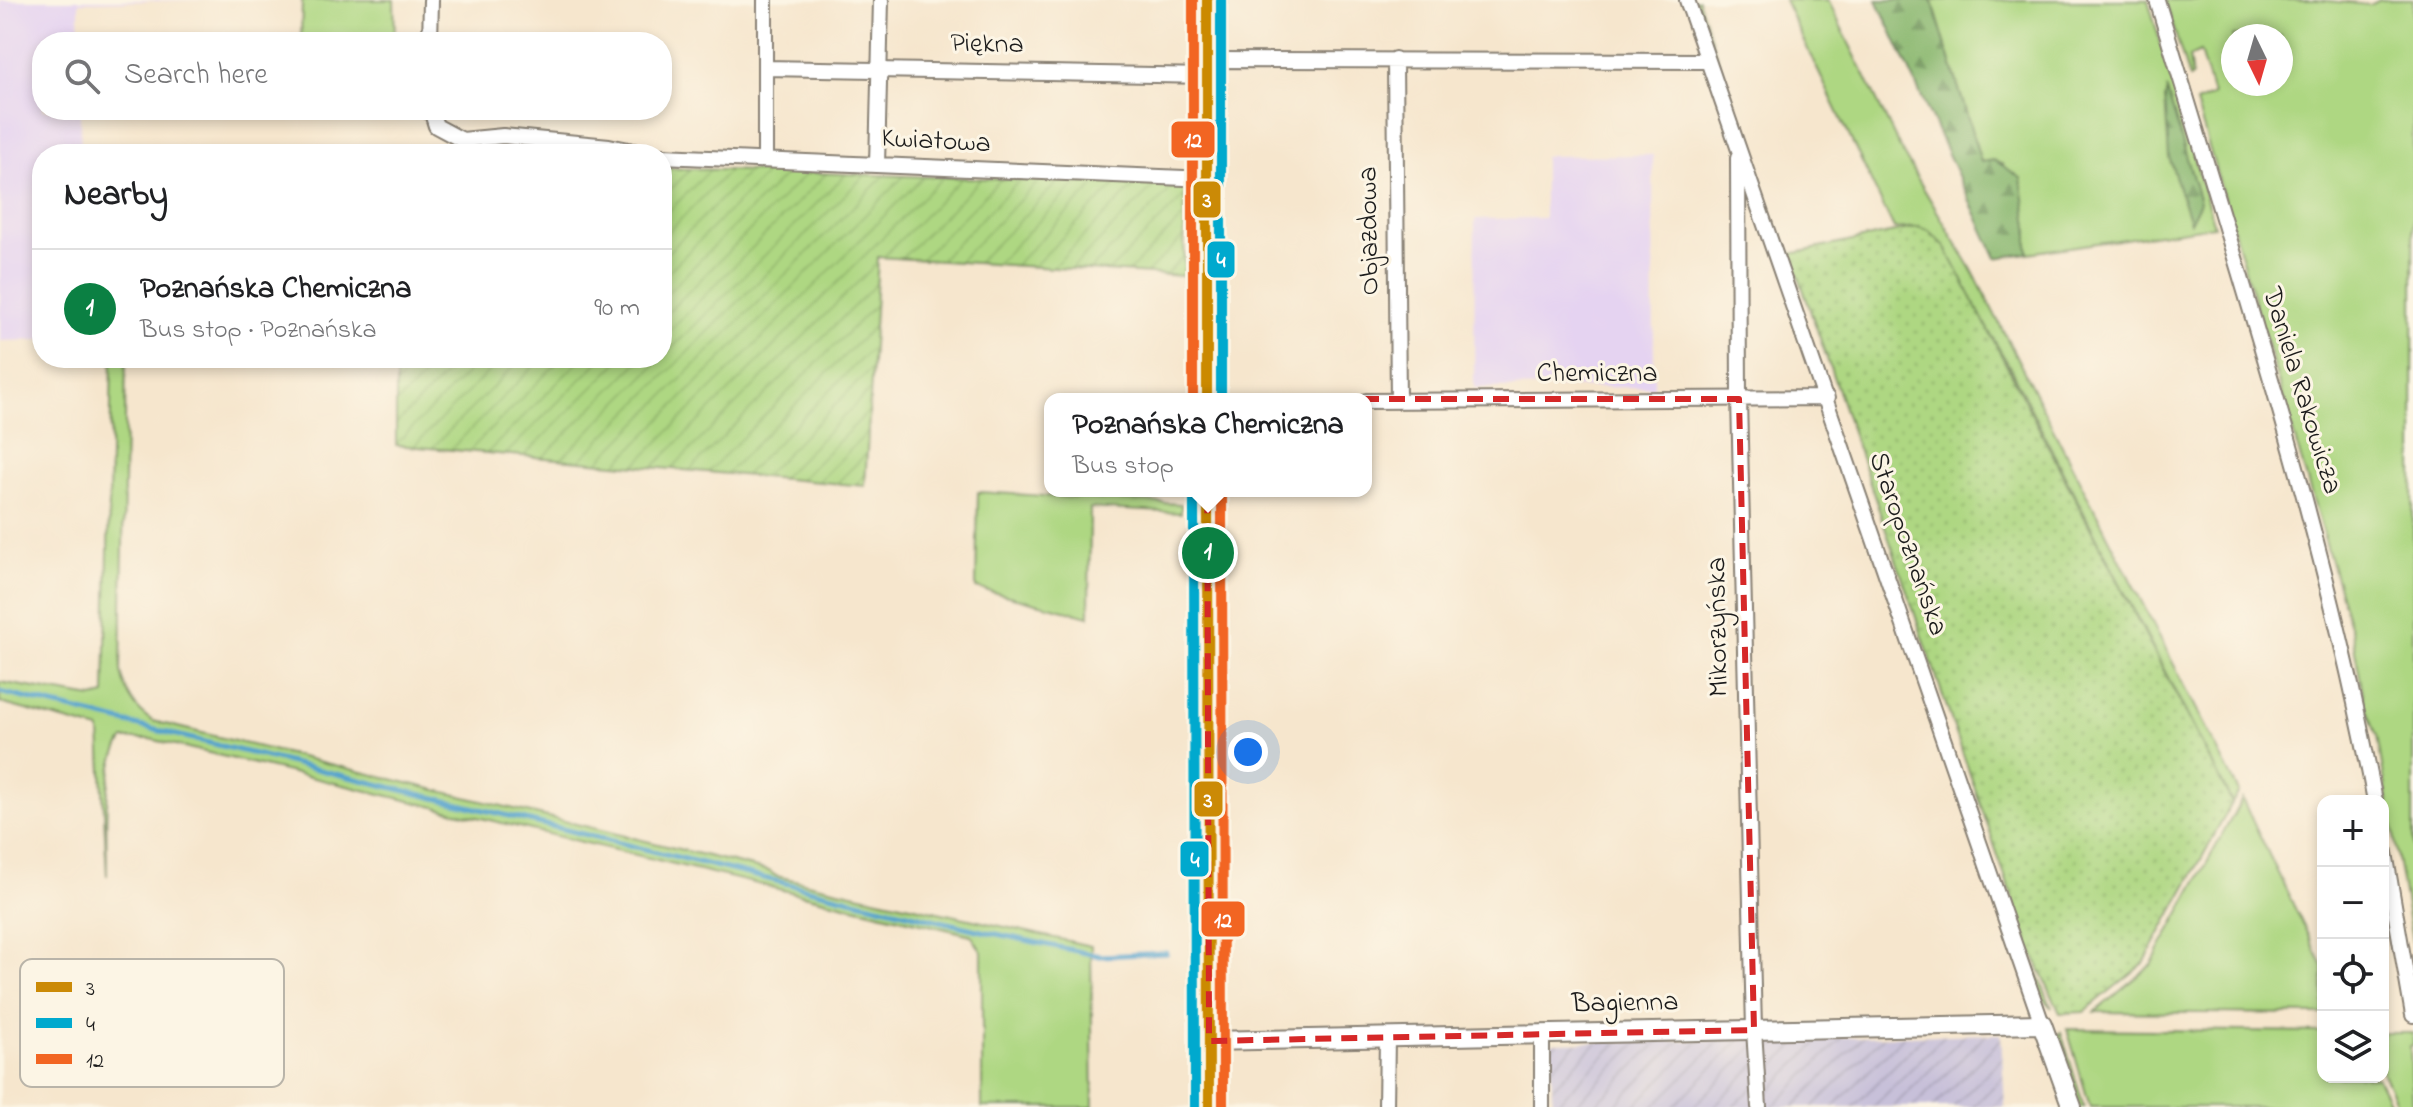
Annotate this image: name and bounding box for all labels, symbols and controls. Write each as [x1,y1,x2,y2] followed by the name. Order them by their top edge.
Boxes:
[950,24,1024,66] street label: Piękna
[2221,24,2293,96] north arrow
[32,32,672,120] search box
[60,54,104,98] icon: search
[124,54,268,98] text: Search here
[880,119,992,165] street label: Kwiatowa
[1170,120,1216,159] line badge: 12
[1184,126,1202,158] text: 12
[1348,166,1392,296] street label: Objazdowa
[64,171,168,221] text: Nearby
[1192,180,1222,219] line badge: 3
[1201,186,1212,218] text: 3
[1206,240,1236,279] line badge: 4
[1216,246,1226,278] text: 4
[140,268,411,312] text: Poznańska Chemiczna
[2250,282,2352,499] street label: Daniela Rakowicza
[86,290,94,328] text: 1
[594,290,640,328] text: 90 m
[140,312,376,350] text: Bus stop · Poznańska
[1536,354,1658,395] street label: Chemiczna
[1044,393,1372,497] popup
[1072,404,1344,448] text: Poznańska Chemiczna
[1856,447,1958,641] street label: Staropoznańska
[1072,448,1174,486] text: Bus stop
[1182,523,1234,583] pin: 1
[1697,557,1741,697] street label: Mikorzyńska
[1228,732,1268,772] your location
[1193,780,1224,818] line badge: 3
[1202,786,1213,818] text: 3
[2317,795,2389,1083] map controls
[2317,795,2389,867] button: +
[1179,840,1210,878] line badge: 4
[1190,846,1200,878] text: 4
[2317,867,2389,939] button: −
[1200,900,1246,938] line badge: 12
[1214,906,1232,938] text: 12
[2317,939,2389,1011] button: locate
[20,959,284,1087] legend
[86,974,95,1006] text: 3
[1570,983,1679,1025] street label: Bagienna
[86,1010,95,1042] text: 4
[2317,1011,2389,1083] button: layers
[86,1046,104,1078] text: 12

